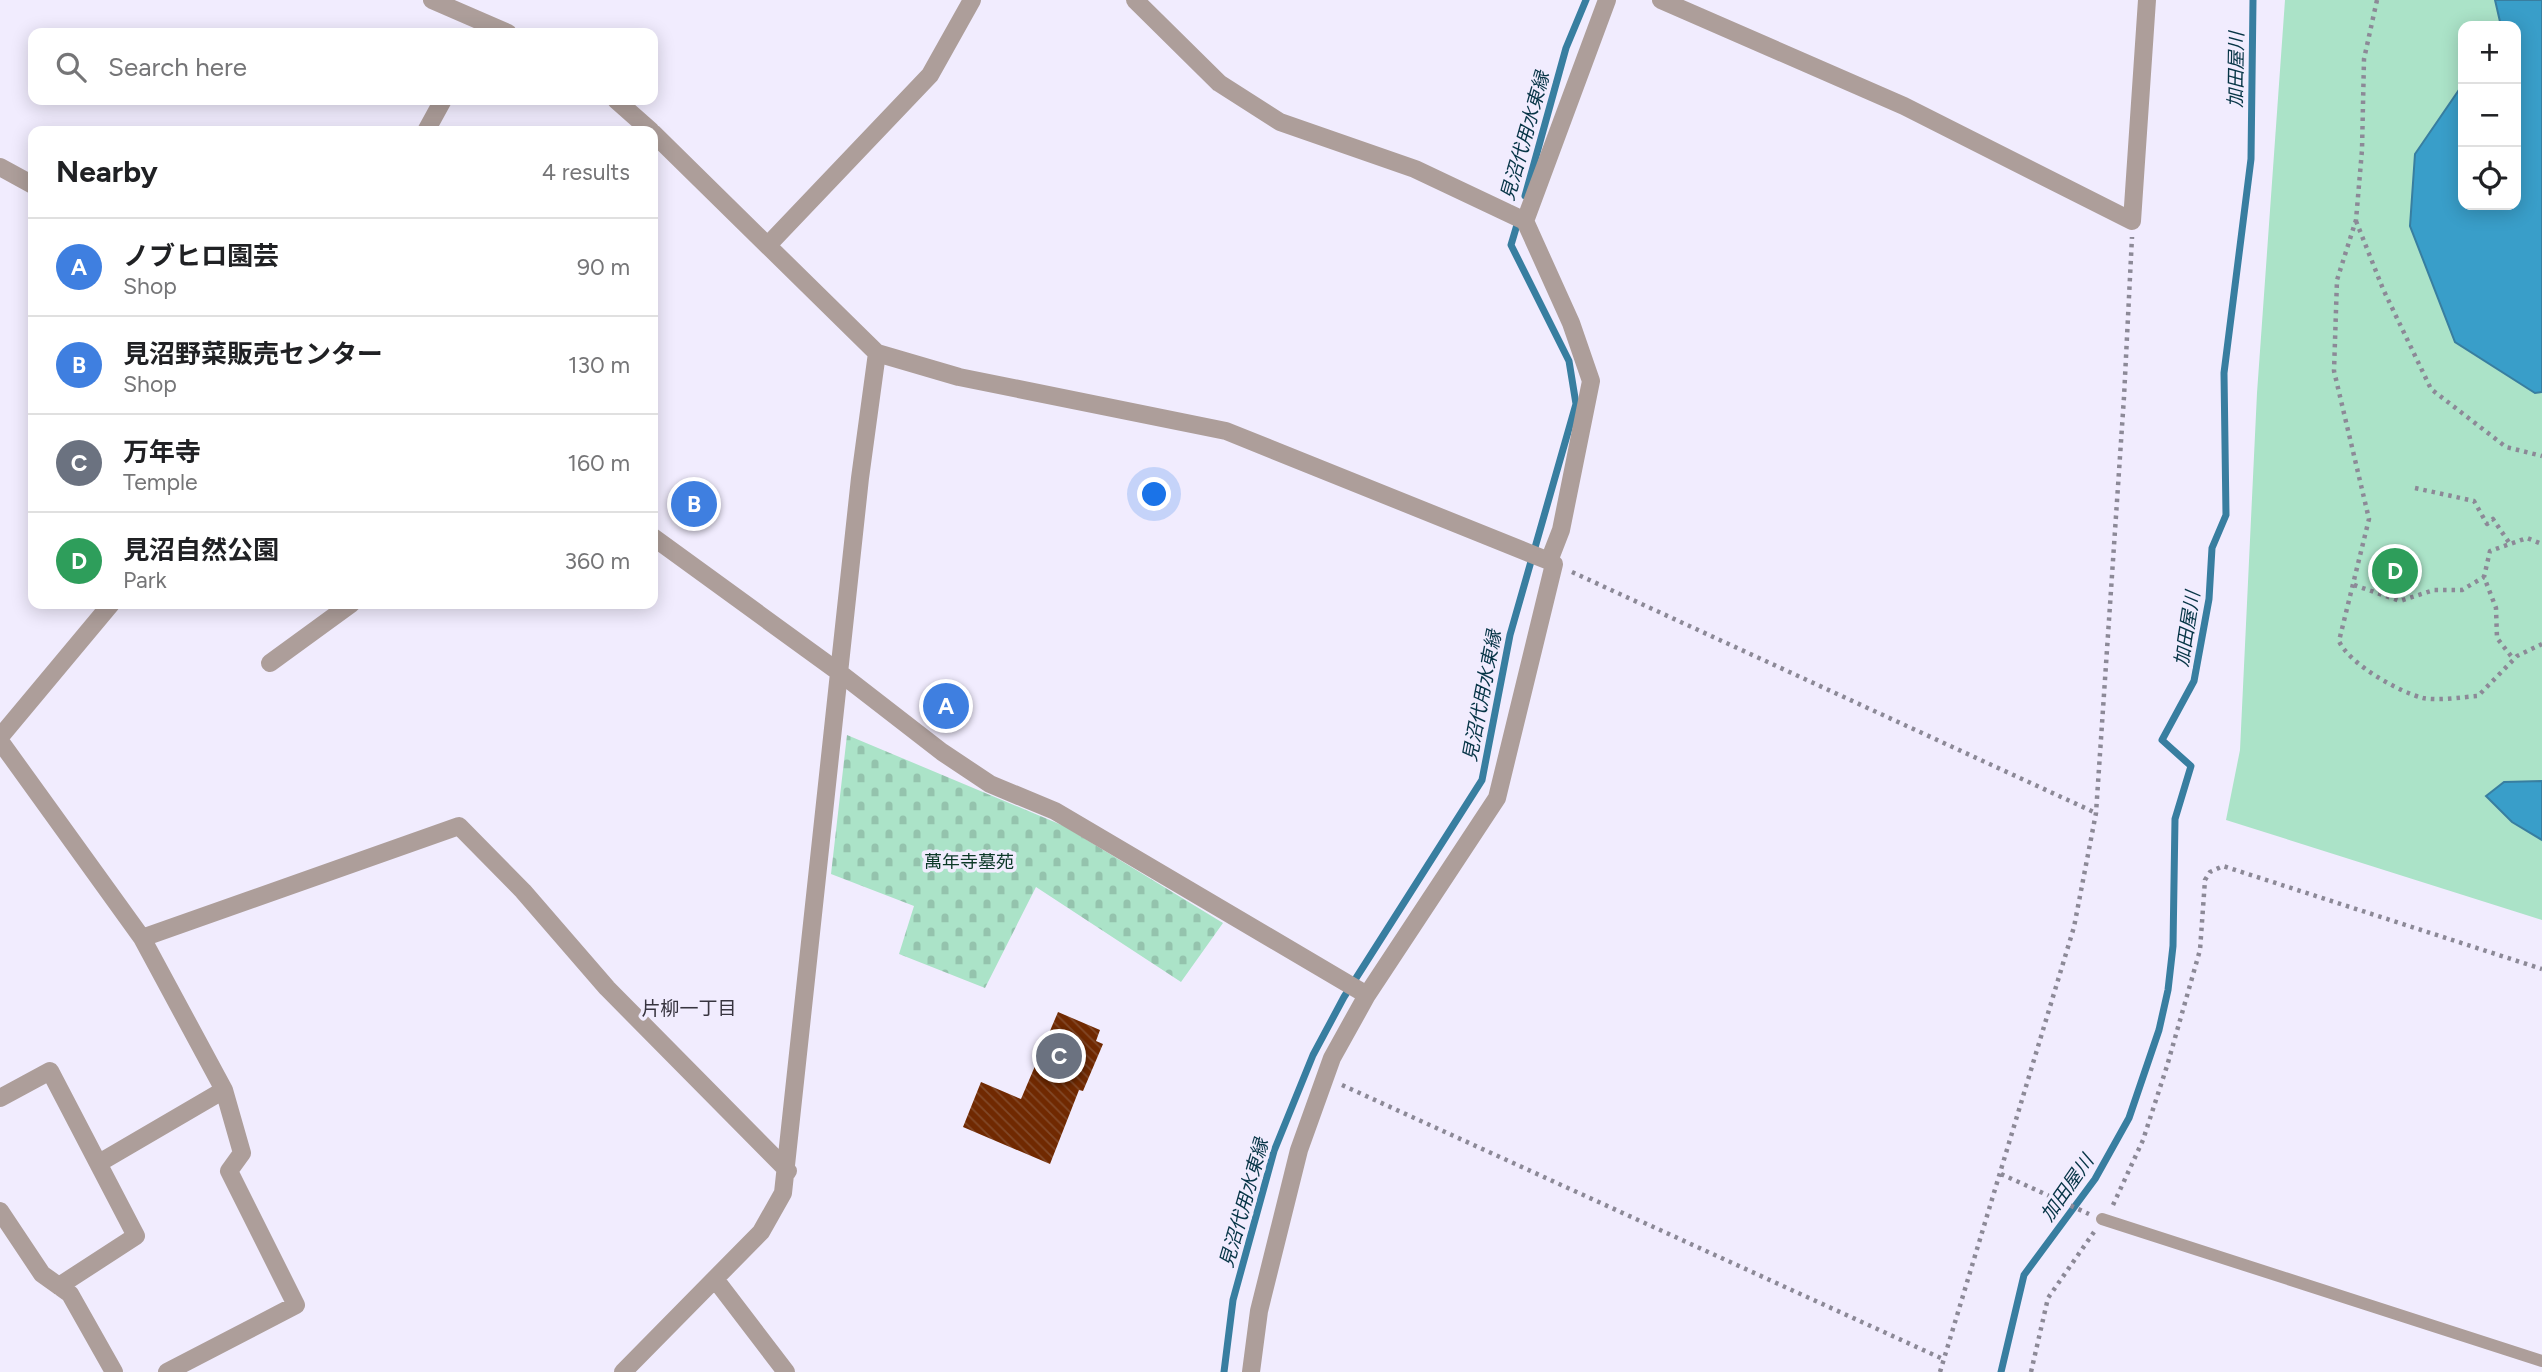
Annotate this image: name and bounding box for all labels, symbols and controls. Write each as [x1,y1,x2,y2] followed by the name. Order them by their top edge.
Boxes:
[2458,21,2521,210] map controls
[2458,21,2521,84] button: +
[28,28,658,105] search box
[2224,30,2248,108] water label: 加田屋川
[52,48,90,86] icon: search
[108,51,247,83] text: Search here
[1496,67,1555,203] water label: 見沼代用水東縁
[2458,84,2521,147] button: −
[2458,147,2521,210] button: locate
[56,153,158,190] text: Nearby
[542,158,630,186] text: 4 results
[123,240,279,272] text: ノブヒロ園芸
[71,253,87,281] text: A
[577,253,630,281] text: 90 m
[123,272,177,300] text: Shop
[123,338,383,370] text: 見沼野菜販売センター
[72,351,86,379] text: B
[568,351,630,379] text: 130 m
[123,370,177,398] text: Shop
[123,436,201,468] text: 万年寺
[71,449,87,477] text: C
[567,449,630,477] text: 160 m
[123,468,198,496] text: Temple
[1137,477,1171,511] your location
[671,478,717,530] pin: B
[123,534,279,566] text: 見沼自然公園
[2372,545,2418,597] pin: D
[71,547,87,575] text: D
[564,547,630,575] text: 360 m
[123,566,167,594] text: Park
[2170,588,2205,668] water label: 加田屋川
[1458,627,1506,763] water label: 見沼代用水東縁
[923,680,969,732] pin: A
[924,851,1014,873] park label: 萬年寺墓苑
[641,997,737,1020] district label: 片柳一丁目
[1036,1030,1082,1082] pin: C
[1215,1134,1274,1270] water label: 見沼代用水東縁
[2036,1149,2099,1226] water label: 加田屋川

